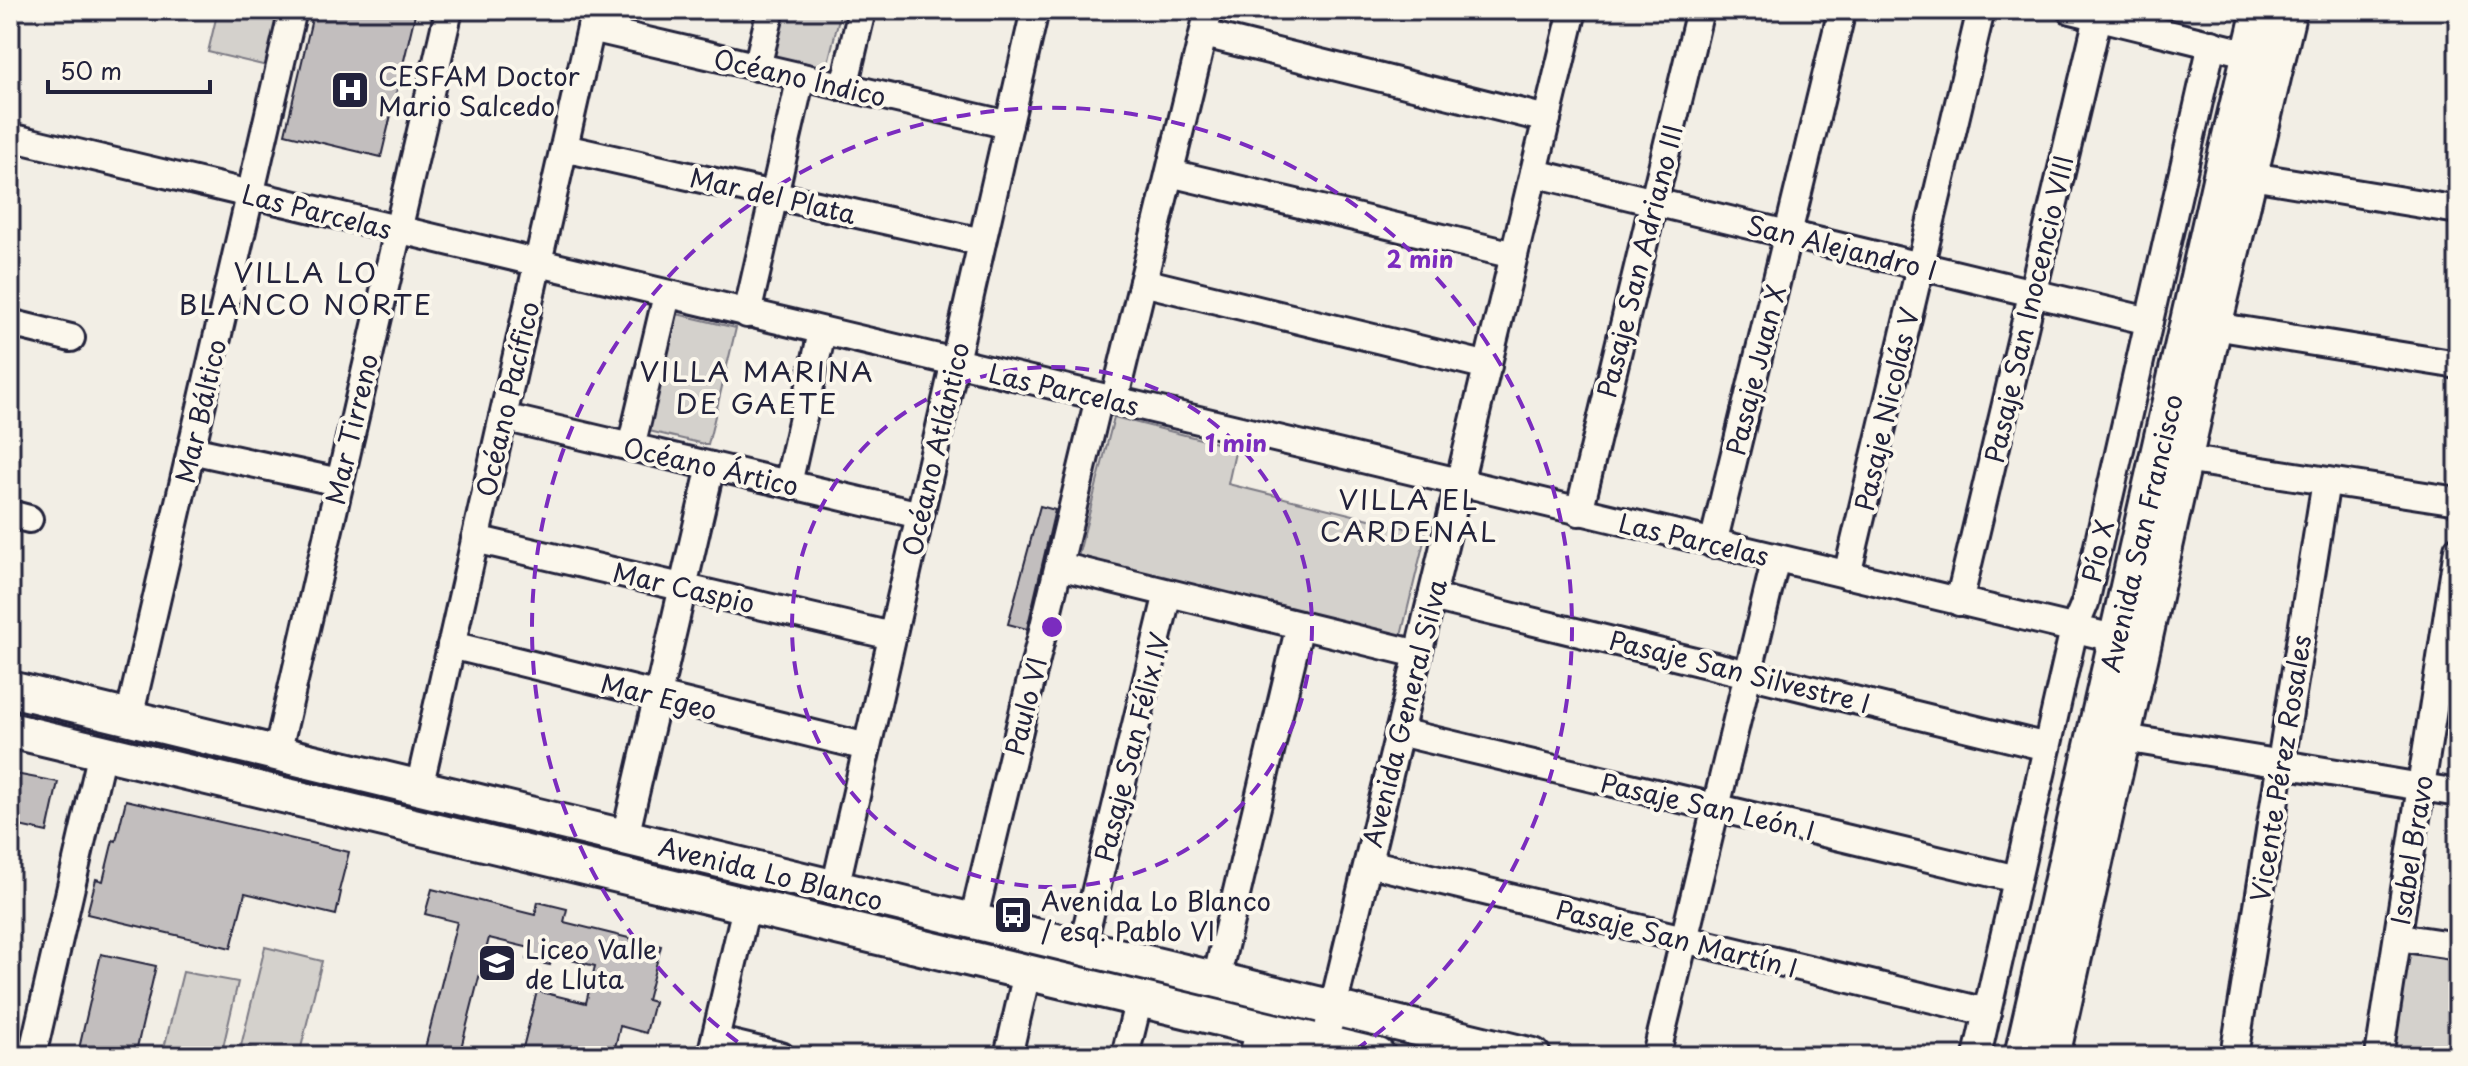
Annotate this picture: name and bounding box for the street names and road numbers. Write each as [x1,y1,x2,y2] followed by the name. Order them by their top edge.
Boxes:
[710,38,890,116] street label: Océano Índico
[1586,120,1692,402] street label: Pasaje San Adriano III
[1974,152,2082,466] street label: Pasaje San Inocencio VIII
[686,157,861,233] street label: Mar del Plata
[238,174,396,248] street label: Las Parcelas
[1743,205,1941,289] street label: San Alejandro I
[1715,281,1795,459] street label: Pasaje Juan X
[466,297,548,501] street label: Océano Pacífico
[1844,303,1928,515] street label: Pasaje Nicolás V
[164,335,236,487] street label: Mar Báltico
[891,338,979,560] street label: Océano Atlántico
[315,350,387,508] street label: Mar Tirreno
[985,353,1143,425] street label: Las Parcelas
[2090,390,2192,676] street label: Avenida San Francisco
[619,427,803,505] street label: Océano Ártico
[1615,503,1773,575] street label: Las Parcelas
[2071,516,2123,586] street label: Pío X
[609,552,759,622] street label: Mar Caspio
[1352,575,1456,851] street label: Avenida General Silva
[1605,620,1875,722] street label: Pasaje San Silvestre I
[1084,628,1178,866] street label: Pasaje San Félix IV
[2240,632,2320,904] street label: Vicente Pérez Rosales
[994,653,1056,759] street label: Paulo VI
[597,663,721,729] street label: Mar Egeo
[1597,762,1819,850] street label: Pasaje San León I
[2380,772,2442,928] street label: Isabel Bravo
[655,826,887,920] street label: Avenida Lo Blanco
[1552,889,1802,987] street label: Pasaje San Martín I

